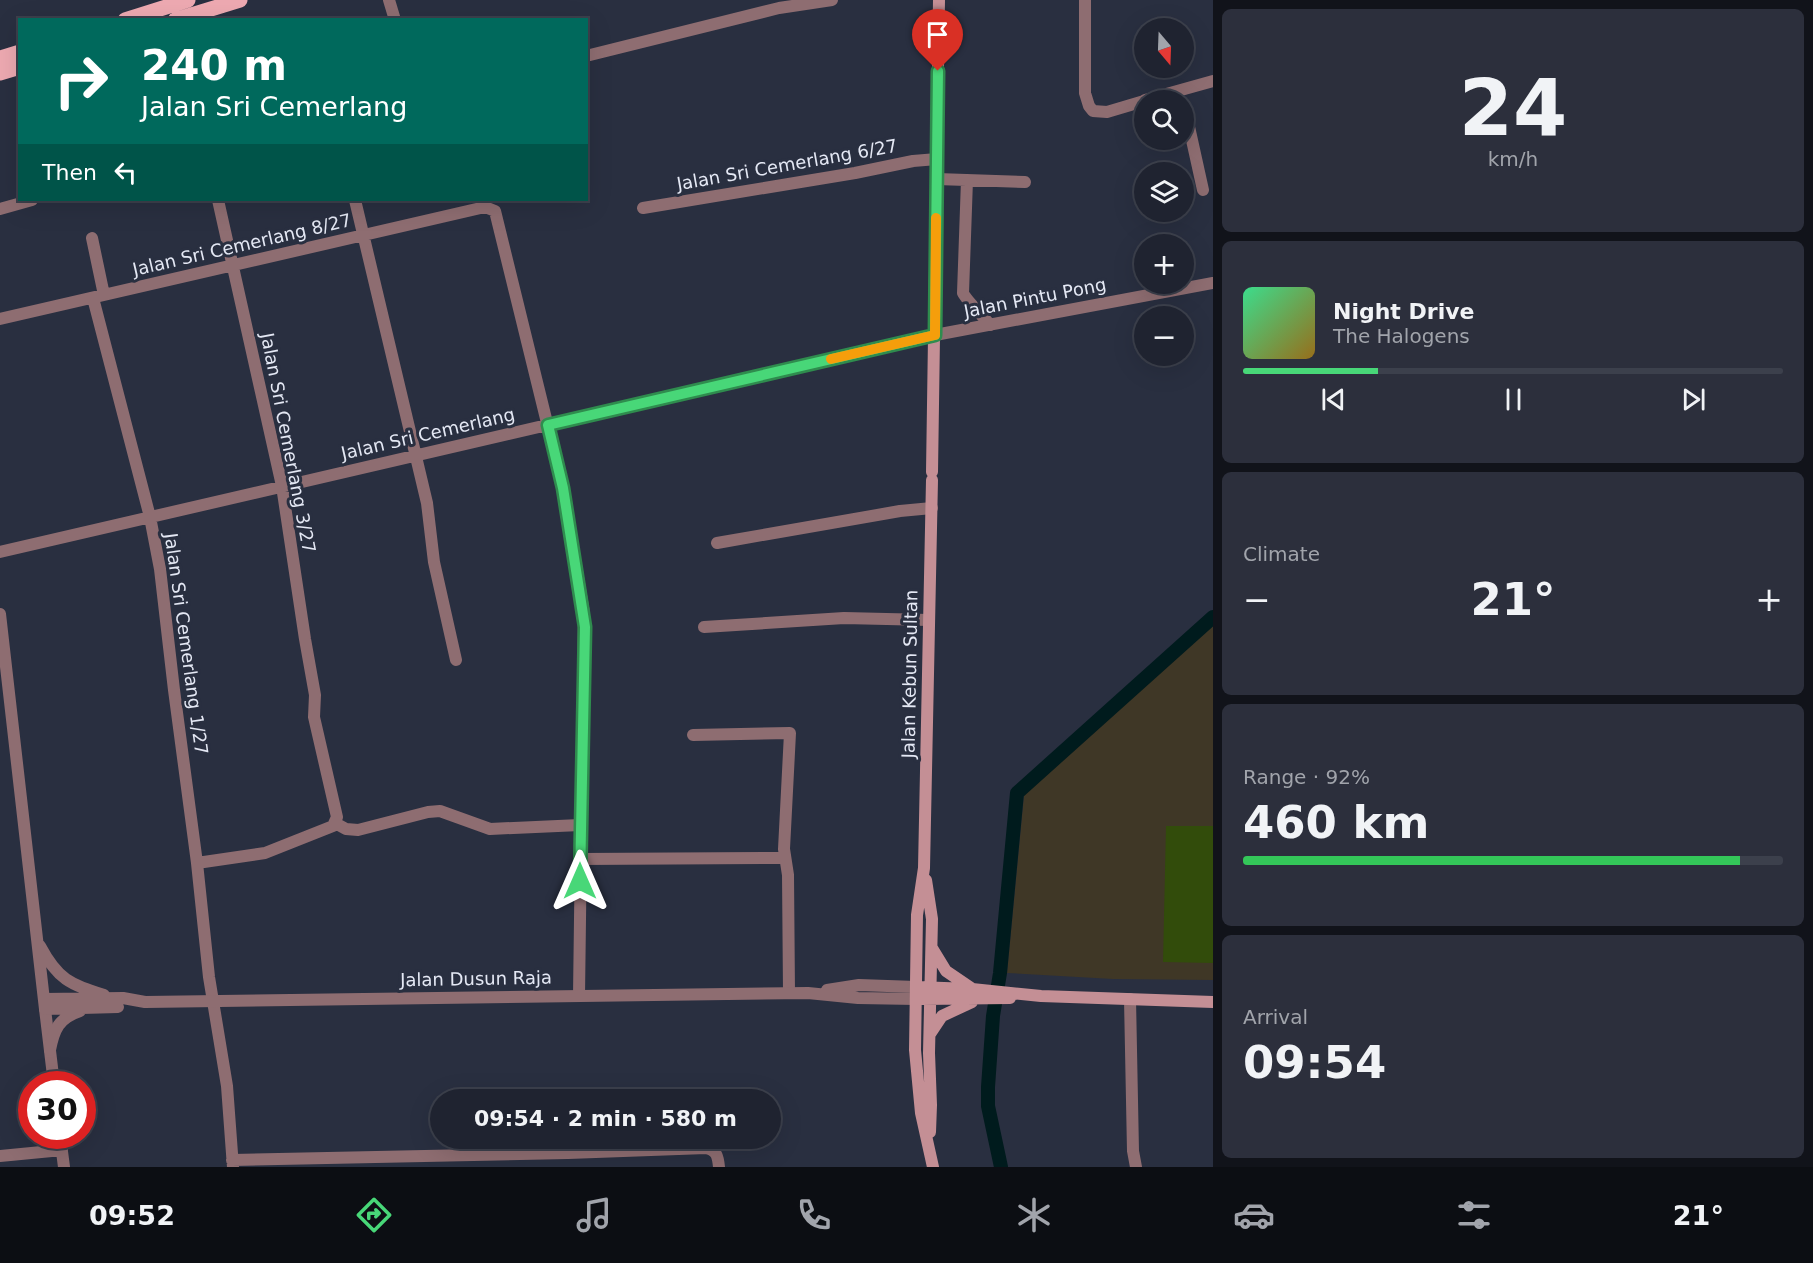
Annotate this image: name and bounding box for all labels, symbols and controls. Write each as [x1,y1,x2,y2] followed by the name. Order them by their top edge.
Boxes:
[912,9,963,71] pin
[921,18,954,51] icon: arrive
[1134,18,1194,78] north arrow
[1134,18,1194,366] map controls
[141,41,287,90] text: 240 m
[42,42,120,120] icon: right
[1459,63,1567,153] text: 24
[1134,90,1194,150] button: search
[141,91,407,122] text: Jalan Sri Cemerlang
[674,135,899,194] street label: Jalan Sri Cemerlang 6/27
[1488,147,1538,171] text: km/h
[109,156,142,189] icon: left
[42,160,97,185] text: Then
[1134,162,1194,222] button: layers
[130,209,353,280] street label: Jalan Sri Cemerlang 8/27
[1134,234,1194,294] button: +
[961,273,1108,322] street label: Jalan Pintu Pong
[1333,299,1474,324] text: Night Drive
[1134,306,1194,366] button: −
[1333,324,1470,348] text: The Halogens
[257,330,320,555] street label: Jalan Sri Cemerlang 3/27
[1317,383,1350,416] icon: previous
[1497,383,1530,416] icon: pause
[1677,383,1710,416] icon: next
[338,403,517,464] street label: Jalan Sri Cemerlang
[160,531,212,756] street label: Jalan Sri Cemerlang 1/27
[1243,542,1320,566] text: Climate
[1470,573,1556,626] text: 21°
[1243,580,1271,619] text: −
[1755,580,1783,619] text: +
[898,589,921,760] street label: Jalan Kebun Sultan
[1243,765,1370,789] text: Range · 92%
[1243,796,1429,849] text: 460 km
[548,849,612,913] position arrow
[399,967,552,990] street label: Jalan Dusun Raja
[1243,1005,1308,1029] text: Arrival
[1243,1036,1386,1089] text: 09:54
[18,1071,96,1149] speed limit sign: 30
[474,1106,737,1131] text: 09:54 · 2 min · 580 m
[353,1194,395,1236] icon: directions
[573,1194,615,1236] icon: music
[793,1194,835,1236] icon: phone
[1013,1194,1055,1236] icon: climate
[1233,1194,1275,1236] icon: car
[1453,1194,1495,1236] icon: filters
[89,1200,175,1231] text: 09:52
[1673,1200,1724,1231] text: 21°

